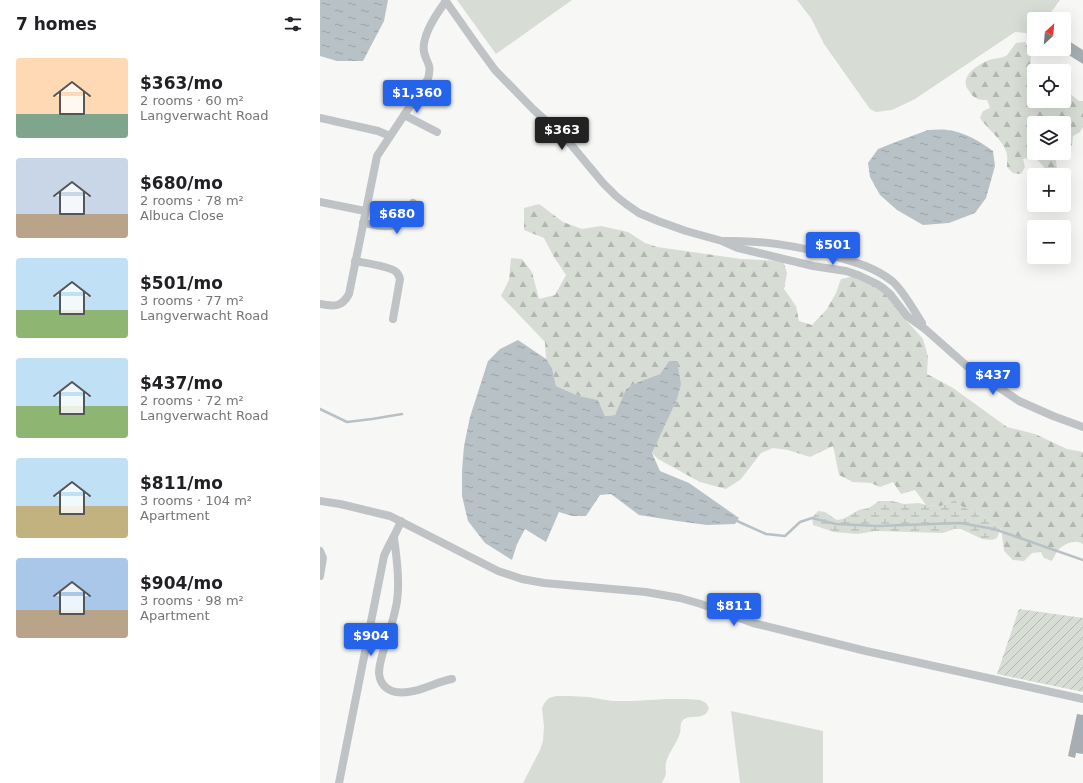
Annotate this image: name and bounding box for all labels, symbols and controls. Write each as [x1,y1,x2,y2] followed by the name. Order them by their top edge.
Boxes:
[1027,12,1071,56] north arrow
[1027,12,1071,264] map controls
[282,13,304,35] icon: filters
[16,14,97,34] text: 7 homes
[1027,64,1071,108] button: locate
[140,73,223,93] text: $363/mo
[48,74,96,122] icon: home
[384,80,450,114] pin: $1,360
[392,85,442,100] text: $1,360
[140,93,244,108] text: 2 rooms · 60 m²
[140,108,269,123] text: Langverwacht Road
[1027,116,1071,160] button: layers
[538,117,586,151] pin: $363
[544,122,580,137] text: $363
[1027,168,1071,212] button: +
[140,173,223,193] text: $680/mo
[48,174,96,222] icon: home
[140,193,244,208] text: 2 rooms · 78 m²
[373,201,421,235] pin: $680
[379,206,415,221] text: $680
[140,208,224,223] text: Albuca Close
[1027,220,1071,264] button: −
[809,232,857,266] pin: $501
[815,237,851,252] text: $501
[140,273,223,293] text: $501/mo
[48,274,96,322] icon: home
[140,293,244,308] text: 3 rooms · 77 m²
[140,308,269,323] text: Langverwacht Road
[969,362,1017,396] pin: $437
[975,367,1011,382] text: $437
[140,373,223,393] text: $437/mo
[48,374,96,422] icon: home
[140,393,244,408] text: 2 rooms · 72 m²
[140,408,269,423] text: Langverwacht Road
[140,473,223,493] text: $811/mo
[48,474,96,522] icon: home
[140,493,252,508] text: 3 rooms · 104 m²
[140,508,210,523] text: Apartment
[140,573,223,593] text: $904/mo
[48,574,96,622] icon: home
[140,593,244,608] text: 3 rooms · 98 m²
[710,593,758,627] pin: $811
[716,598,752,613] text: $811
[140,608,210,623] text: Apartment
[347,623,395,657] pin: $904
[353,628,389,643] text: $904

